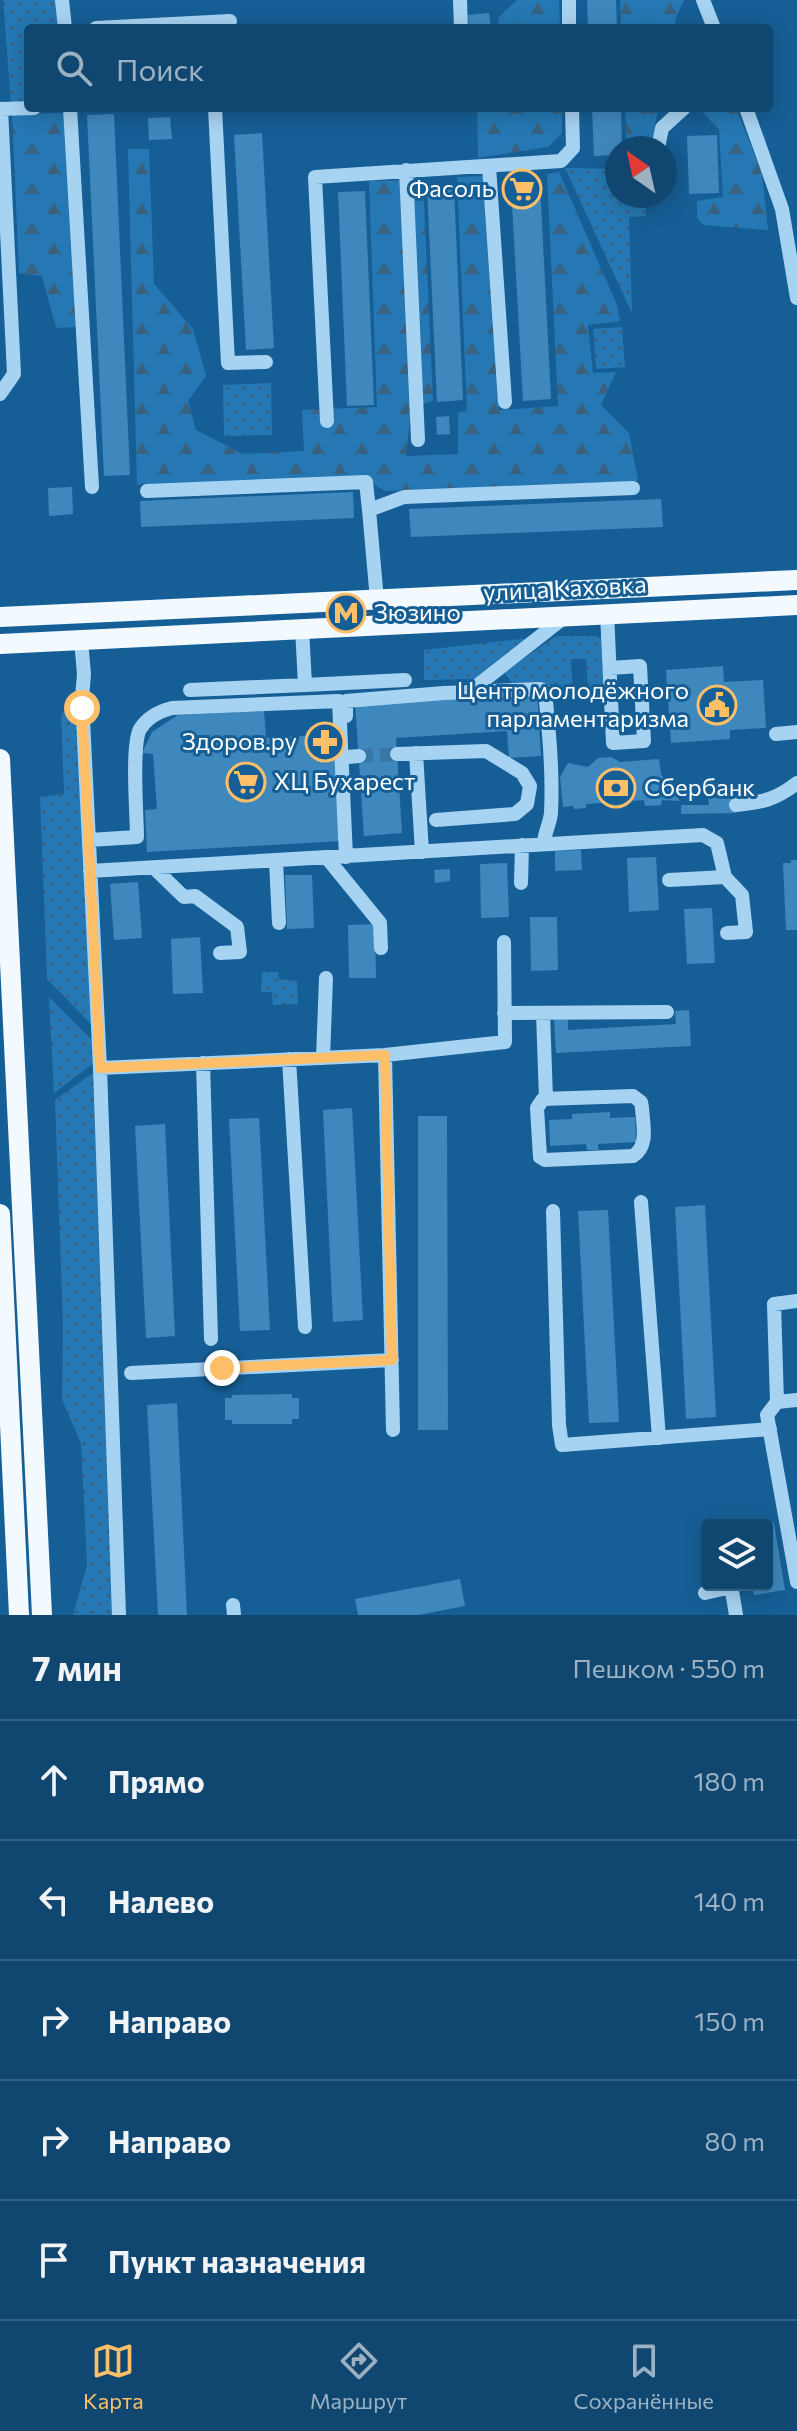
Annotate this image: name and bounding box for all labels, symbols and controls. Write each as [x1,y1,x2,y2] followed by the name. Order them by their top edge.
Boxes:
[24,24,773,112] search box
[52,46,96,90] icon: search
[116,50,204,87] text: Поиск
[605,136,677,208] north arrow
[501,168,543,210] supermarket icon: Фасоль
[409,173,494,202] place label: Фасоль
[483,569,647,606] street label: улица Каховка
[325,592,367,634] metro station icon: Зюзино
[374,597,461,626] place label: Зюзино
[457,675,689,732] place label: Центр молодёжного парламентаризма
[696,684,738,726] public building icon: Центр молодёжного парламентаризма
[64,690,100,726] route start
[304,721,346,763] pharmacy icon: Здоров.ру
[182,726,297,755] place label: Здоров.ру
[225,761,267,803] supermarket icon: ХЦ Бухарест
[274,766,415,795] place label: ХЦ Бухарест
[595,767,637,809] bank icon: Сбербанк
[644,772,755,801] place label: Сбербанк
[204,1350,240,1386] route end
[701,1519,773,1591] map controls
[701,1519,773,1591] button: layers
[32,1646,122,1688] text: 7 мин
[572,1652,765,1683] text: Пешком · 550 m
[32,1758,76,1802] icon: ahead
[108,1762,205,1799] text: Прямо
[693,1765,765,1796] text: 180 m
[32,1878,76,1922] icon: left
[108,1882,214,1919] text: Налево
[694,1885,765,1916] text: 140 m
[32,1998,76,2042] icon: right
[108,2002,231,2039] text: Направо
[694,2005,765,2036] text: 150 m
[32,2118,76,2162] icon: right
[108,2122,231,2159] text: Направо
[705,2125,765,2156] text: 80 m
[32,2238,76,2282] icon: arrive
[108,2242,366,2279] text: Пункт назначения
[83,2339,144,2414] tab: Карта
[310,2339,407,2414] tab: Маршрут
[574,2339,714,2414] tab: Сохранённые

